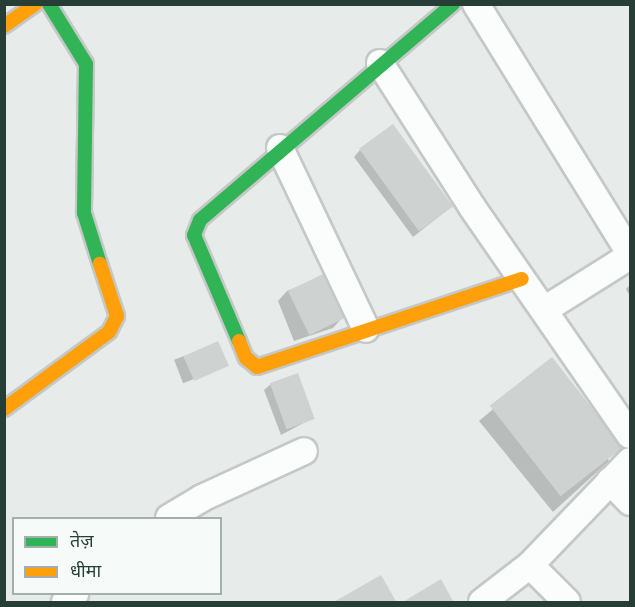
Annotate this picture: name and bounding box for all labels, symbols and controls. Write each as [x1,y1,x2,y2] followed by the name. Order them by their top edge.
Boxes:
[12,517,222,595] legend
[70,530,94,552] text: तेज़
[70,560,101,582] text: धीमा

